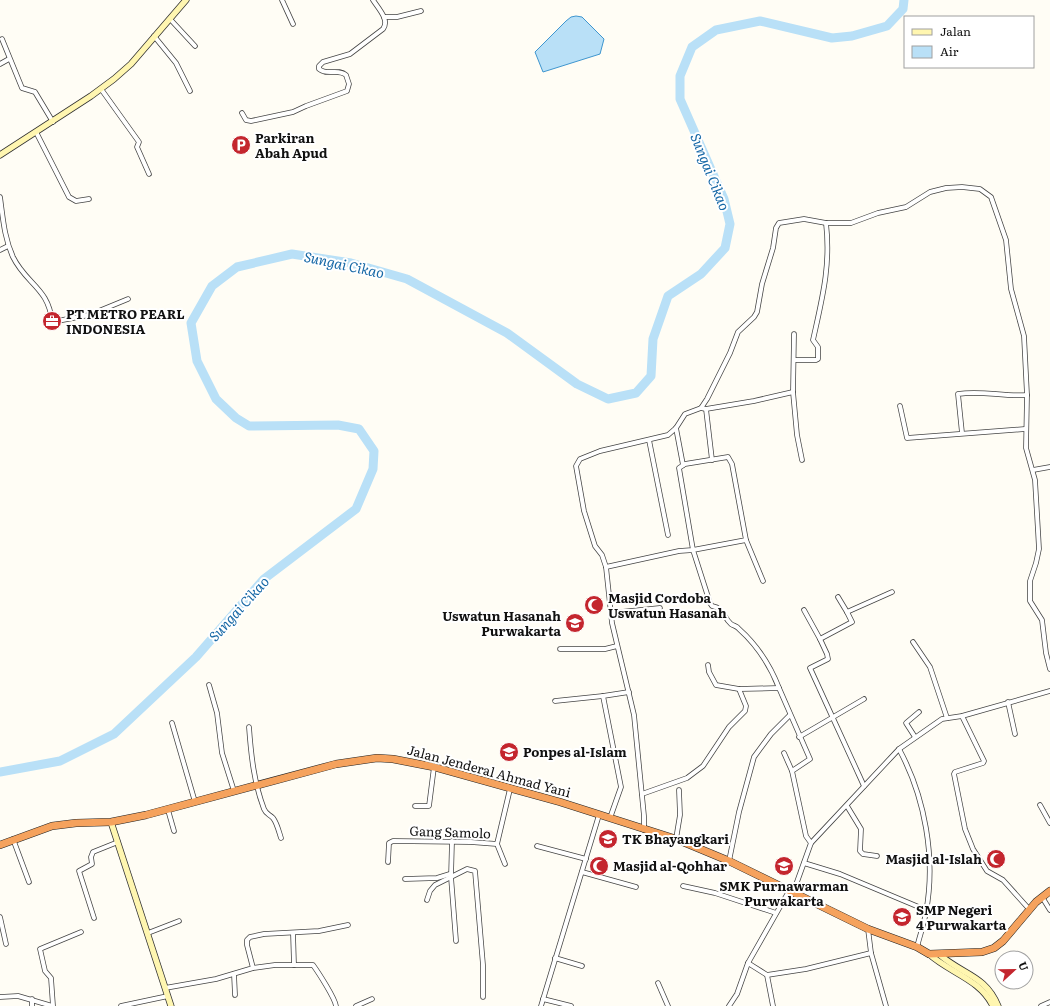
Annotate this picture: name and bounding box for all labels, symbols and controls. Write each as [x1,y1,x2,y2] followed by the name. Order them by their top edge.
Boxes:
[904,16,1034,68] legend
[940,22,971,40] text: Jalan
[940,42,959,60] text: Air
[255,128,328,162] place label: Parkiran Abah Apud
[686,130,735,213] water label: Sungai Cikao
[230,134,252,156] parking icon: Parkiran Abah Apud
[302,246,386,282] water label: Sungai Cikao
[66,304,185,338] place label: PT METRO PEARL INDONESIA
[41,310,63,332] office icon: PT METRO PEARL INDONESIA
[204,571,273,645] water label: Sungai Cikao
[608,588,727,622] place label: Masjid Cordoba Uswatun Hasanah
[583,594,605,616] mosque icon: Masjid Cordoba Uswatun Hasanah
[442,606,561,640] place label: Uswatun Hasanah Purwakarta
[564,612,586,634] school or university icon: Uswatun Hasanah Purwakarta
[405,740,574,802] street label: Jalan Jenderal Ahmad Yani
[498,741,520,763] school or university icon: Ponpes al-Islam
[523,742,627,761] place label: Ponpes al-Islam
[409,821,491,842] street label: Gang Samolo
[597,828,619,850] school or university icon: TK Bhayangkari
[622,829,729,848] place label: TK Bhayangkari
[985,848,1007,870] mosque icon: Masjid al-Islah
[885,849,982,868] place label: Masjid al-Islah
[588,855,610,877] mosque icon: Masjid al-Qohhar
[773,855,795,877] school or university icon: SMK Purnawarman Purwakarta
[613,856,727,875] place label: Masjid al-Qohhar
[719,876,849,910] place label: SMK Purnawarman Purwakarta
[916,900,1007,934] place label: SMP Negeri 4 Purwakarta
[891,906,913,928] school or university icon: SMP Negeri 4 Purwakarta
[994,950,1034,990] north arrow
[1015,959,1033,973] text: U

